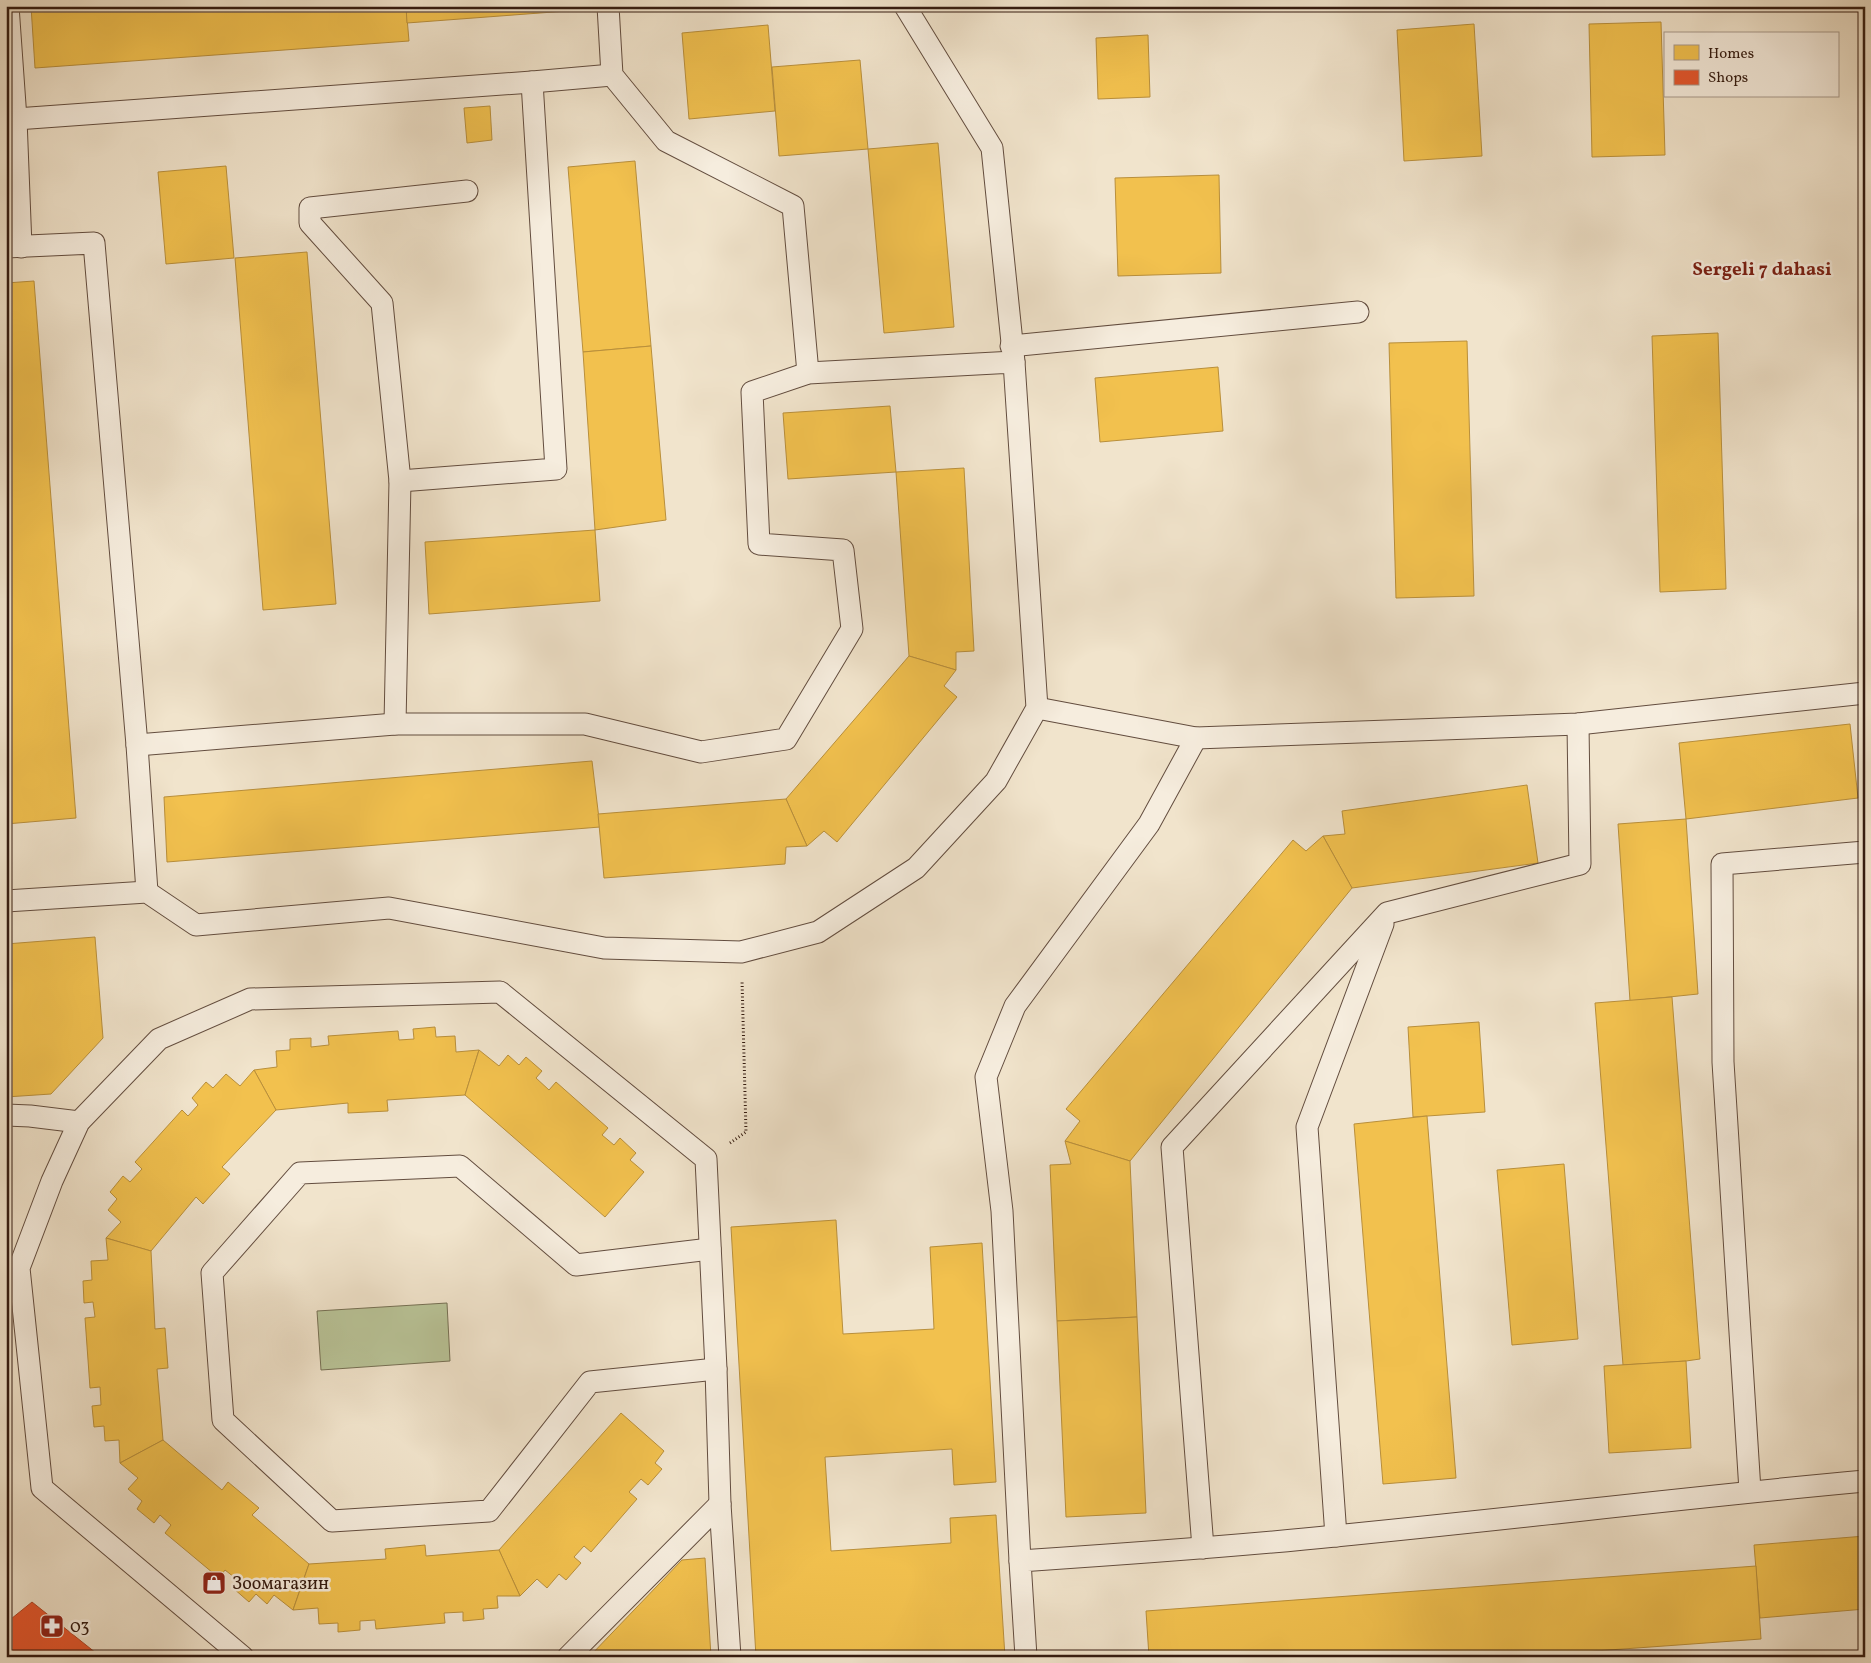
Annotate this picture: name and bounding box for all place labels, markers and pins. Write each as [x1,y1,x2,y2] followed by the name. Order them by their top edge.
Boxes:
[201,1570,227,1596] shop icon: Зоомагазин
[232,1572,329,1597] place label: Зоомагазин
[39,1613,65,1639] pharmacy icon: 03
[70,1615,90,1640] place label: 03

